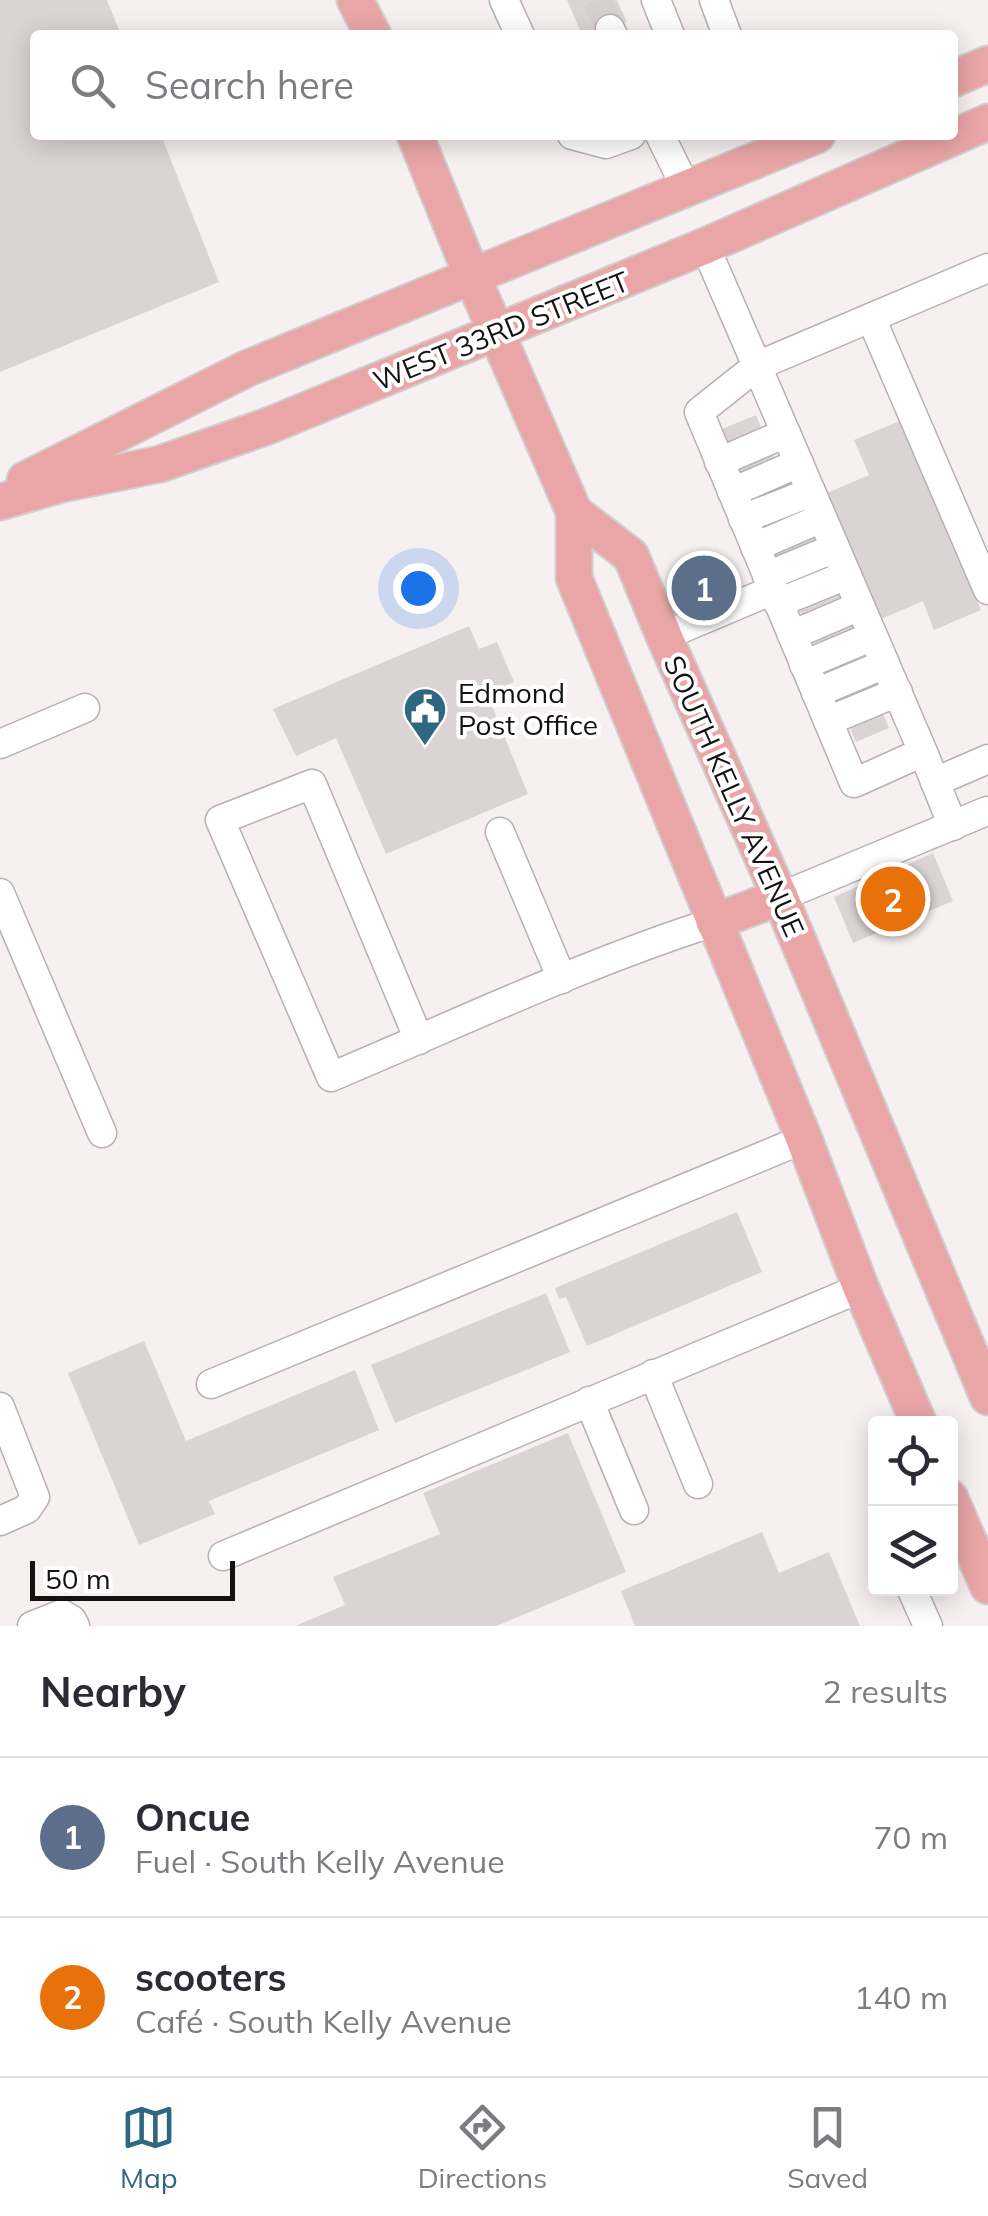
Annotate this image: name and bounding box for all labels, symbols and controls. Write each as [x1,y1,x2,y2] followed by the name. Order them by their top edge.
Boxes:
[30,30,958,140] search box
[65,58,120,113] icon: search
[145,61,354,109] text: Search here
[368,263,634,398] street label: WEST 33RD STREET
[672,550,736,626] pin: 1
[393,563,444,614] your location
[657,650,812,942] street label: SOUTH KELLY AVENUE
[458,675,598,742] place label: Edmond Post Office
[402,686,448,747] public building icon: Edmond Post Office
[860,862,926,936] pin: 2
[868,1416,958,1596] map controls
[868,1416,958,1506] button: locate
[868,1506,958,1596] button: layers
[30,1556,235,1600] scale bar
[45,1561,111,1596] text: 50 m
[40,1665,186,1718] text: Nearby
[823,1671,948,1711] text: 2 results
[135,1793,250,1841] text: Oncue
[63,1817,82,1857] text: 1
[873,1817,948,1857] text: 70 m
[135,1841,505,1881] text: Fuel · South Kelly Avenue
[135,1953,286,2001] text: scooters
[63,1977,82,2017] text: 2
[854,1977,948,2017] text: 140 m
[135,2001,512,2041] text: Café · South Kelly Avenue
[120,2100,178,2195] tab: Map
[418,2100,547,2195] tab: Directions
[787,2100,868,2195] tab: Saved

